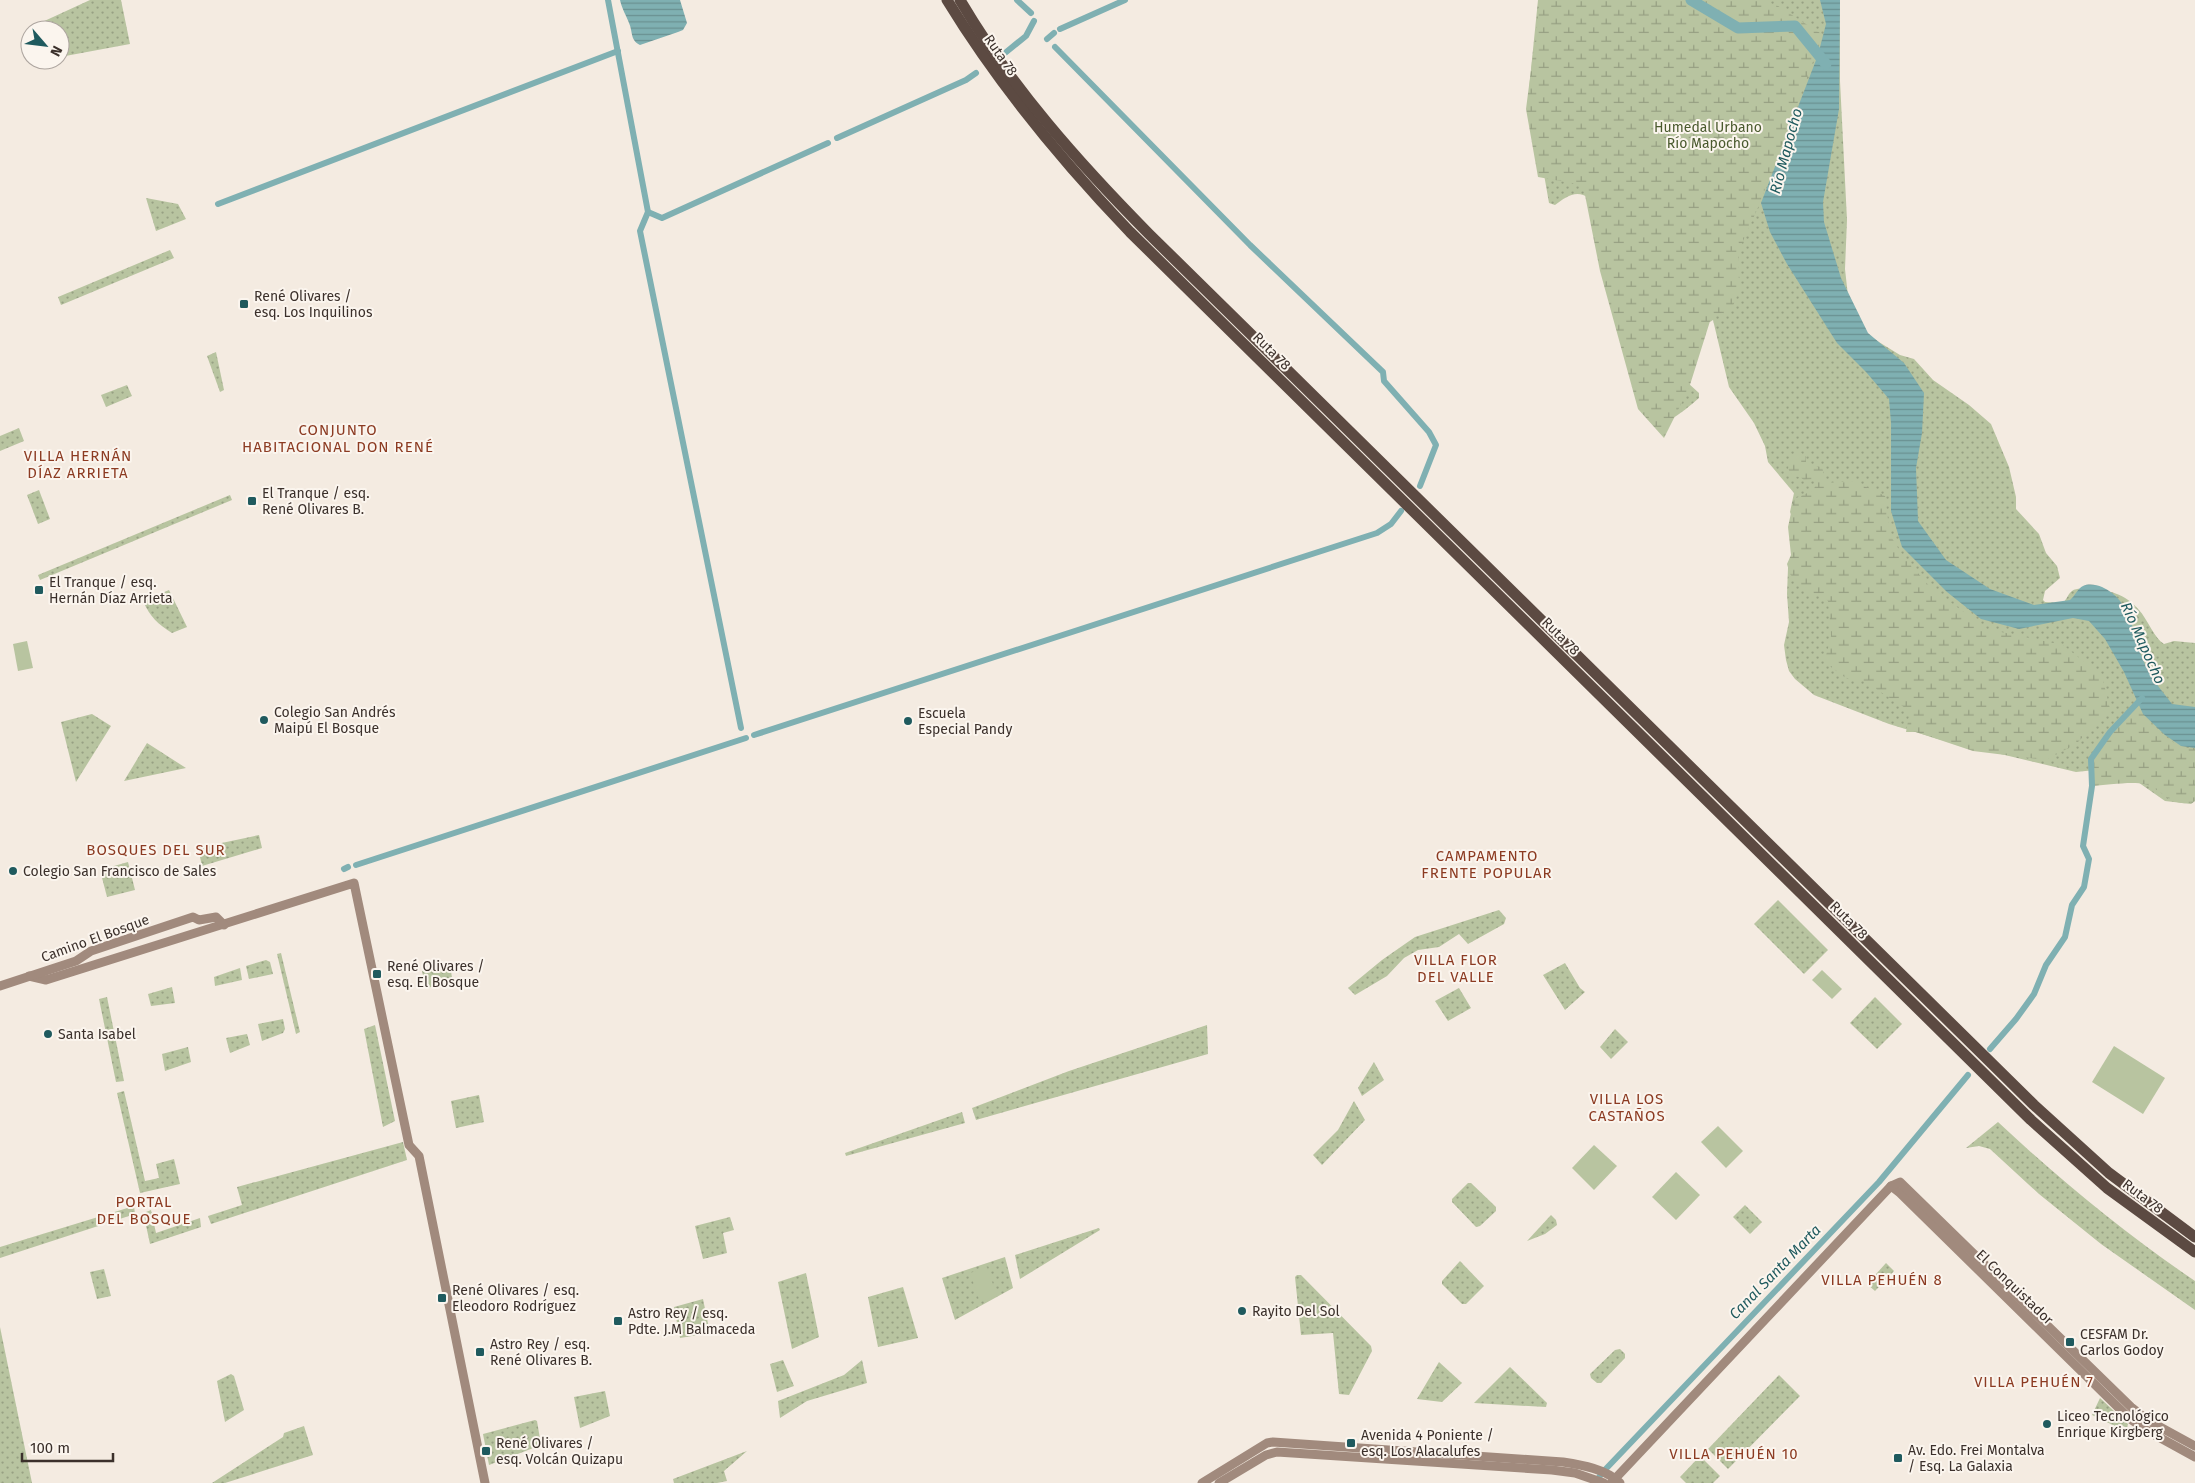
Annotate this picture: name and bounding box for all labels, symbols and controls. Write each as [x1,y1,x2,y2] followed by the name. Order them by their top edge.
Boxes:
[20,20,70,70] north arrow
[980,31,1021,79] street label: Ruta 78
[46,43,66,59] text: N
[1766,106,1806,196] water label: Río Mapocho
[1654,119,1762,152] park label: Humedal Urbano Río Mapocho
[254,288,373,321] place label: René Olivares / esq. Los Inquilinos
[238,298,250,310] marker: René Olivares / esq. Los Inquilinos
[1249,329,1294,374] street label: Ruta 78
[242,421,434,456] district label: CONJUNTO HABITACIONAL DON RENÉ
[24,447,132,482] district label: VILLA HERNÁN DÍAZ ARRIETA
[262,485,370,518] place label: El Tranque / esq. René Olivares B.
[246,495,258,507] marker: El Tranque / esq. René Olivares B.
[49,574,173,607] place label: El Tranque / esq. Hernán Díaz Arrieta
[33,584,45,596] marker: El Tranque / esq. Hernán Díaz Arrieta
[2117,599,2169,687] water label: Río Mapocho
[1538,614,1583,659] street label: Ruta 78
[274,704,396,737] place label: Colegio San Andrés Maipú El Bosque
[918,705,1012,738] place label: Escuela Especial Pandy
[258,714,270,726] marker: Colegio San Andrés Maipú El Bosque
[902,715,914,727] marker: Escuela Especial Pandy
[86,841,226,859] district label: BOSQUES DEL SUR
[1421,847,1553,882] district label: CAMPAMENTO FRENTE POPULAR
[23,863,217,880] place label: Colegio San Francisco de Sales
[7,865,19,877] marker: Colegio San Francisco de Sales
[1826,898,1871,943] street label: Ruta 78
[39,911,152,966] street label: Camino El Bosque
[1414,951,1498,986] district label: VILLA FLOR DEL VALLE
[387,958,485,991] place label: René Olivares / esq. El Bosque
[371,968,383,980] marker: René Olivares / esq. El Bosque
[58,1026,136,1043] place label: Santa Isabel
[42,1028,54,1040] marker: Santa Isabel
[1588,1090,1666,1125] district label: VILLA LOS CASTAÑOS
[2119,1176,2167,1217] street label: Ruta 78
[96,1193,192,1228] district label: PORTAL DEL BOSQUE
[1725,1221,1825,1323] water label: Canal Santa Marta
[1973,1246,2057,1329] street label: El Conquistador
[1821,1271,1943,1289] district label: VILLA PEHUÉN 8
[452,1282,579,1315] place label: René Olivares / esq. Eleodoro Rodríguez
[436,1292,448,1304] marker: René Olivares / esq. Eleodoro Rodríguez
[1252,1303,1340,1320] place label: Rayito Del Sol
[628,1305,755,1338] place label: Astro Rey / esq. Pdte. J.M Balmaceda
[1236,1305,1248,1317] marker: Rayito Del Sol
[612,1315,624,1327] marker: Astro Rey / esq. Pdte. J.M Balmaceda
[2080,1326,2164,1359] place label: CESFAM Dr. Carlos Godoy
[490,1336,592,1369] place label: Astro Rey / esq. René Olivares B.
[2064,1336,2076,1348] marker: CESFAM Dr. Carlos Godoy
[474,1346,486,1358] marker: Astro Rey / esq. René Olivares B.
[1974,1373,2094,1391] district label: VILLA PEHUÉN 7
[2057,1408,2169,1441] place label: Liceo Tecnológico Enrique Kirgberg
[2041,1418,2053,1430] marker: Liceo Tecnológico Enrique Kirgberg
[1361,1427,1494,1460] place label: Avenida 4 Poniente / esq. Los Alacalufes
[22,1430,114,1462] scale bar
[496,1435,623,1468] place label: René Olivares / esq. Volcán Quizapu
[1345,1437,1357,1449] marker: Avenida 4 Poniente / esq. Los Alacalufes
[30,1439,70,1457] text: 100 m
[1908,1442,2045,1475] place label: Av. Edo. Frei Montalva / Esq. La Galaxia
[480,1445,492,1457] marker: René Olivares / esq. Volcán Quizapu
[1669,1445,1799,1463] district label: VILLA PEHUÉN 10
[1892,1452,1904,1464] marker: Av. Edo. Frei Montalva / Esq. La Galaxia

